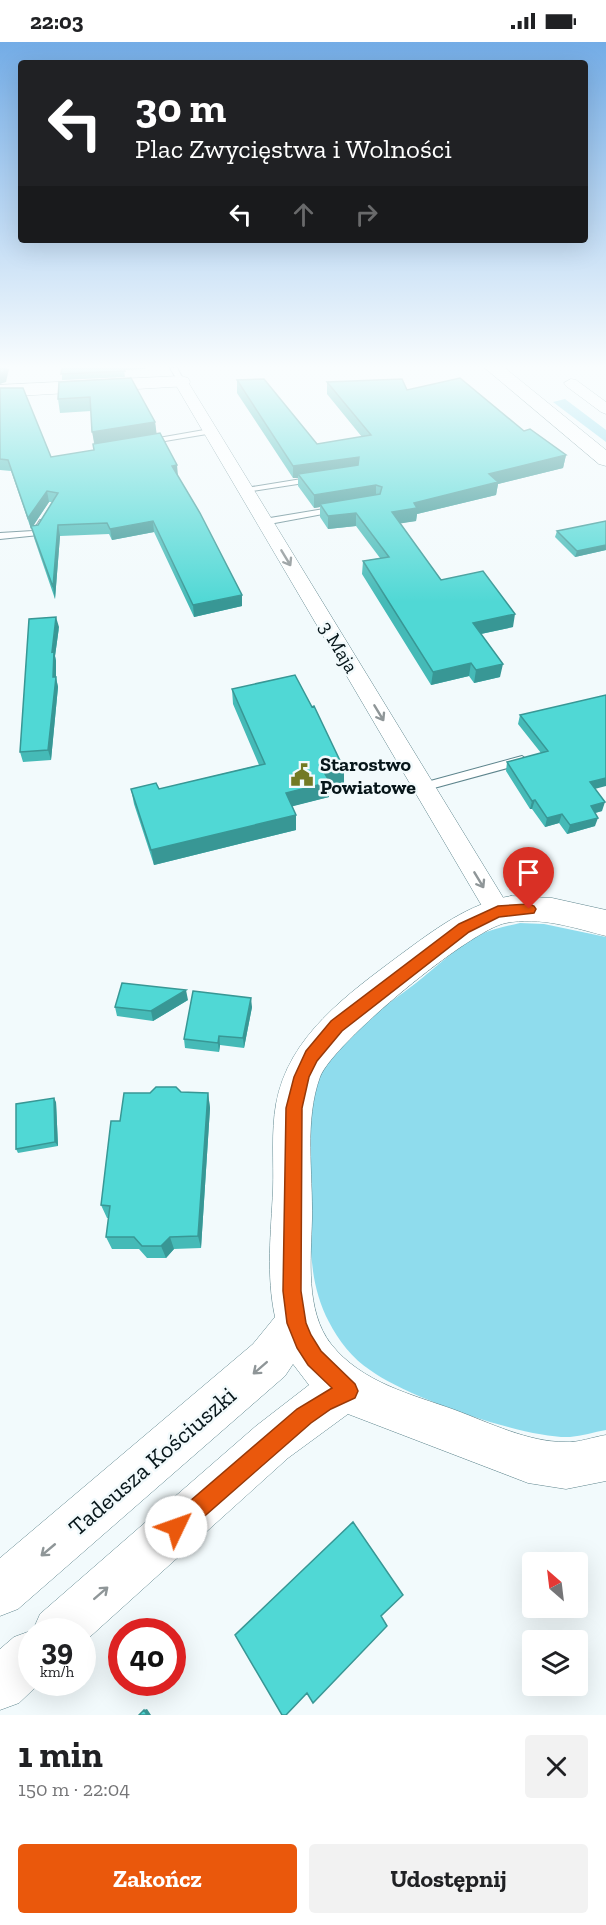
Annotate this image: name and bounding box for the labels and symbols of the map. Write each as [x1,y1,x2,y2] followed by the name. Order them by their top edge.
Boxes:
[281,549,293,566] one-way arrow
[314,617,364,678] street label: 3 Maja
[373,704,385,721] one-way arrow
[320,752,416,799] place label: Starostwo Powiatowe
[289,762,315,788] public building icon: Starostwo Powiatowe
[503,847,554,909] pin
[473,871,485,888] one-way arrow
[253,1361,268,1375] one-way arrow
[62,1380,242,1542] street label: Tadeusza Kościuszki
[144,1495,208,1559] position arrow
[40,1543,56,1556] one-way arrow
[522,1552,588,1618] north arrow
[93,1586,108,1600] one-way arrow
[108,1618,186,1696] speed limit sign: 40

